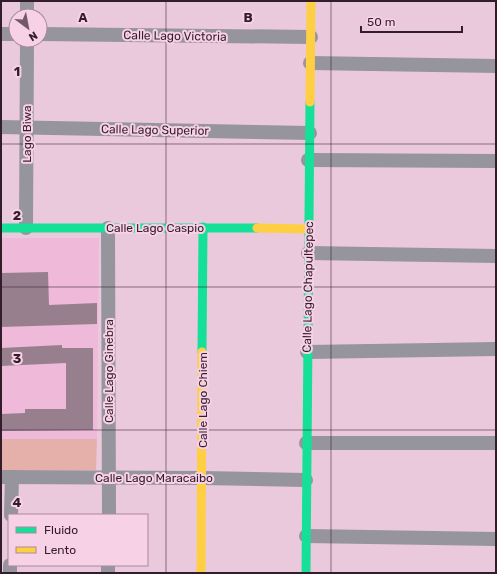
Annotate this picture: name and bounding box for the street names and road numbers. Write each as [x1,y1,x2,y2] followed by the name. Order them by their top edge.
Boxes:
[123,28,227,44] street label: Calle Lago Victoria
[20,105,34,163] street label: Lago Biwa
[101,122,210,138] street label: Calle Lago Superior
[106,221,204,235] street label: Calle Lago Caspio
[300,221,316,353] street label: Calle Lago Chapultepec
[102,319,116,423] street label: Calle Lago Ginebra
[196,352,210,448] street label: Calle Lago Chiem
[95,471,213,485] street label: Calle Lago Maracaibo

